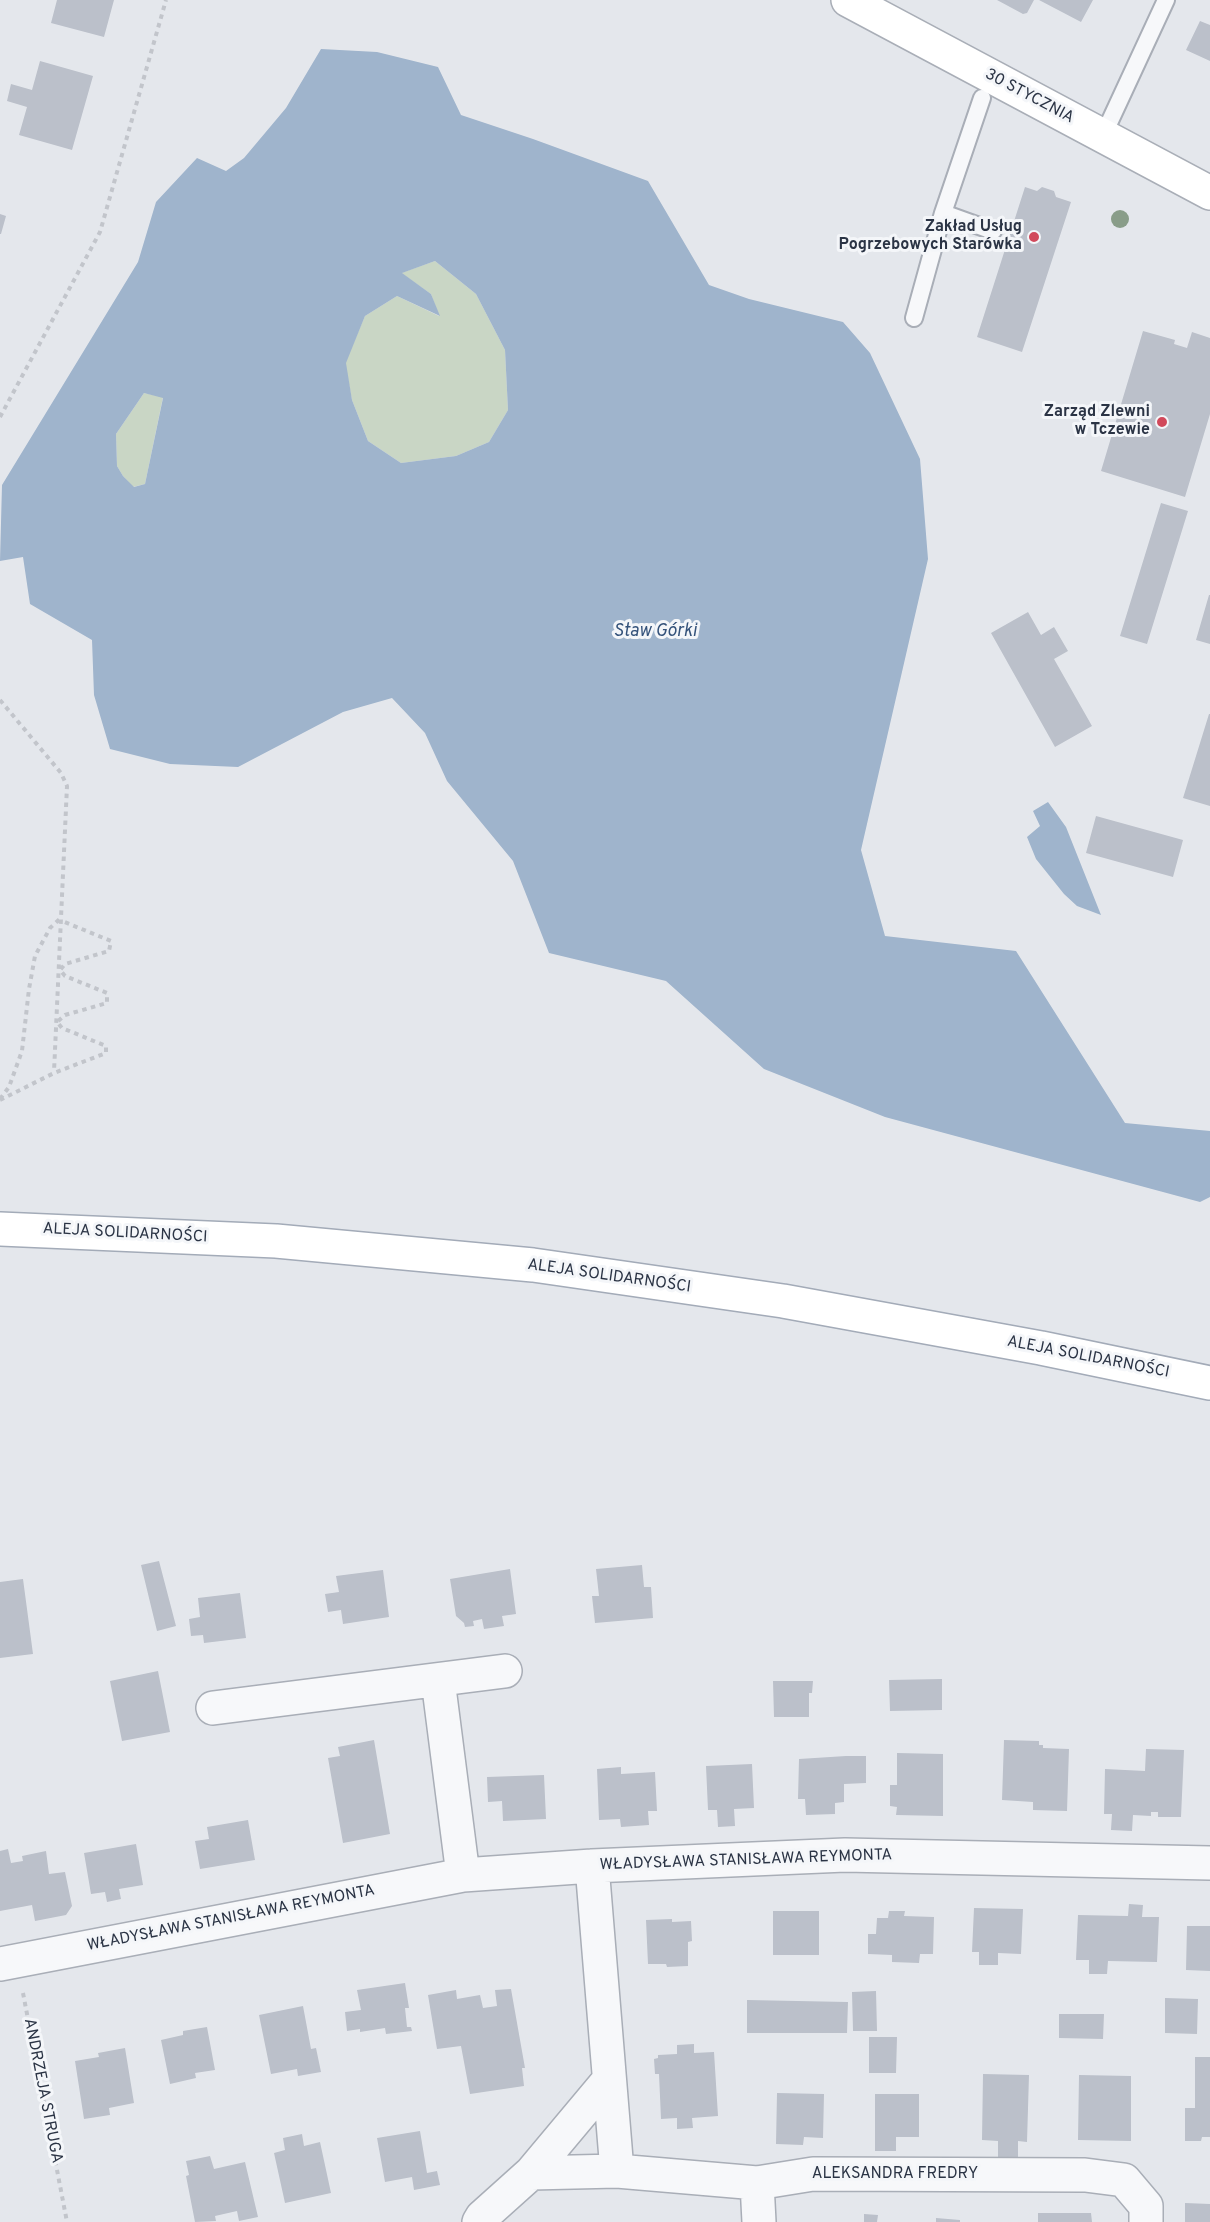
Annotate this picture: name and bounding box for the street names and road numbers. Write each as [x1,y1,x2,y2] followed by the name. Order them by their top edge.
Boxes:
[981,65,1077,129] street label: 30 STYCZNIA
[42,1220,208,1248] street label: ALEJA SOLIDARNOŚCI
[526,1256,692,1298] street label: ALEJA SOLIDARNOŚCI
[1005,1333,1171,1383] street label: ALEJA SOLIDARNOŚCI
[599,1846,893,1876] street label: WŁADYSŁAWA STANISŁAWA REYMONTA
[85,1882,377,1956] street label: WŁADYSŁAWA STANISŁAWA REYMONTA
[19,2017,65,2165] street label: ANDRZEJA STRUGA
[812,2165,978,2185] street label: ALEKSANDRA FREDRY

